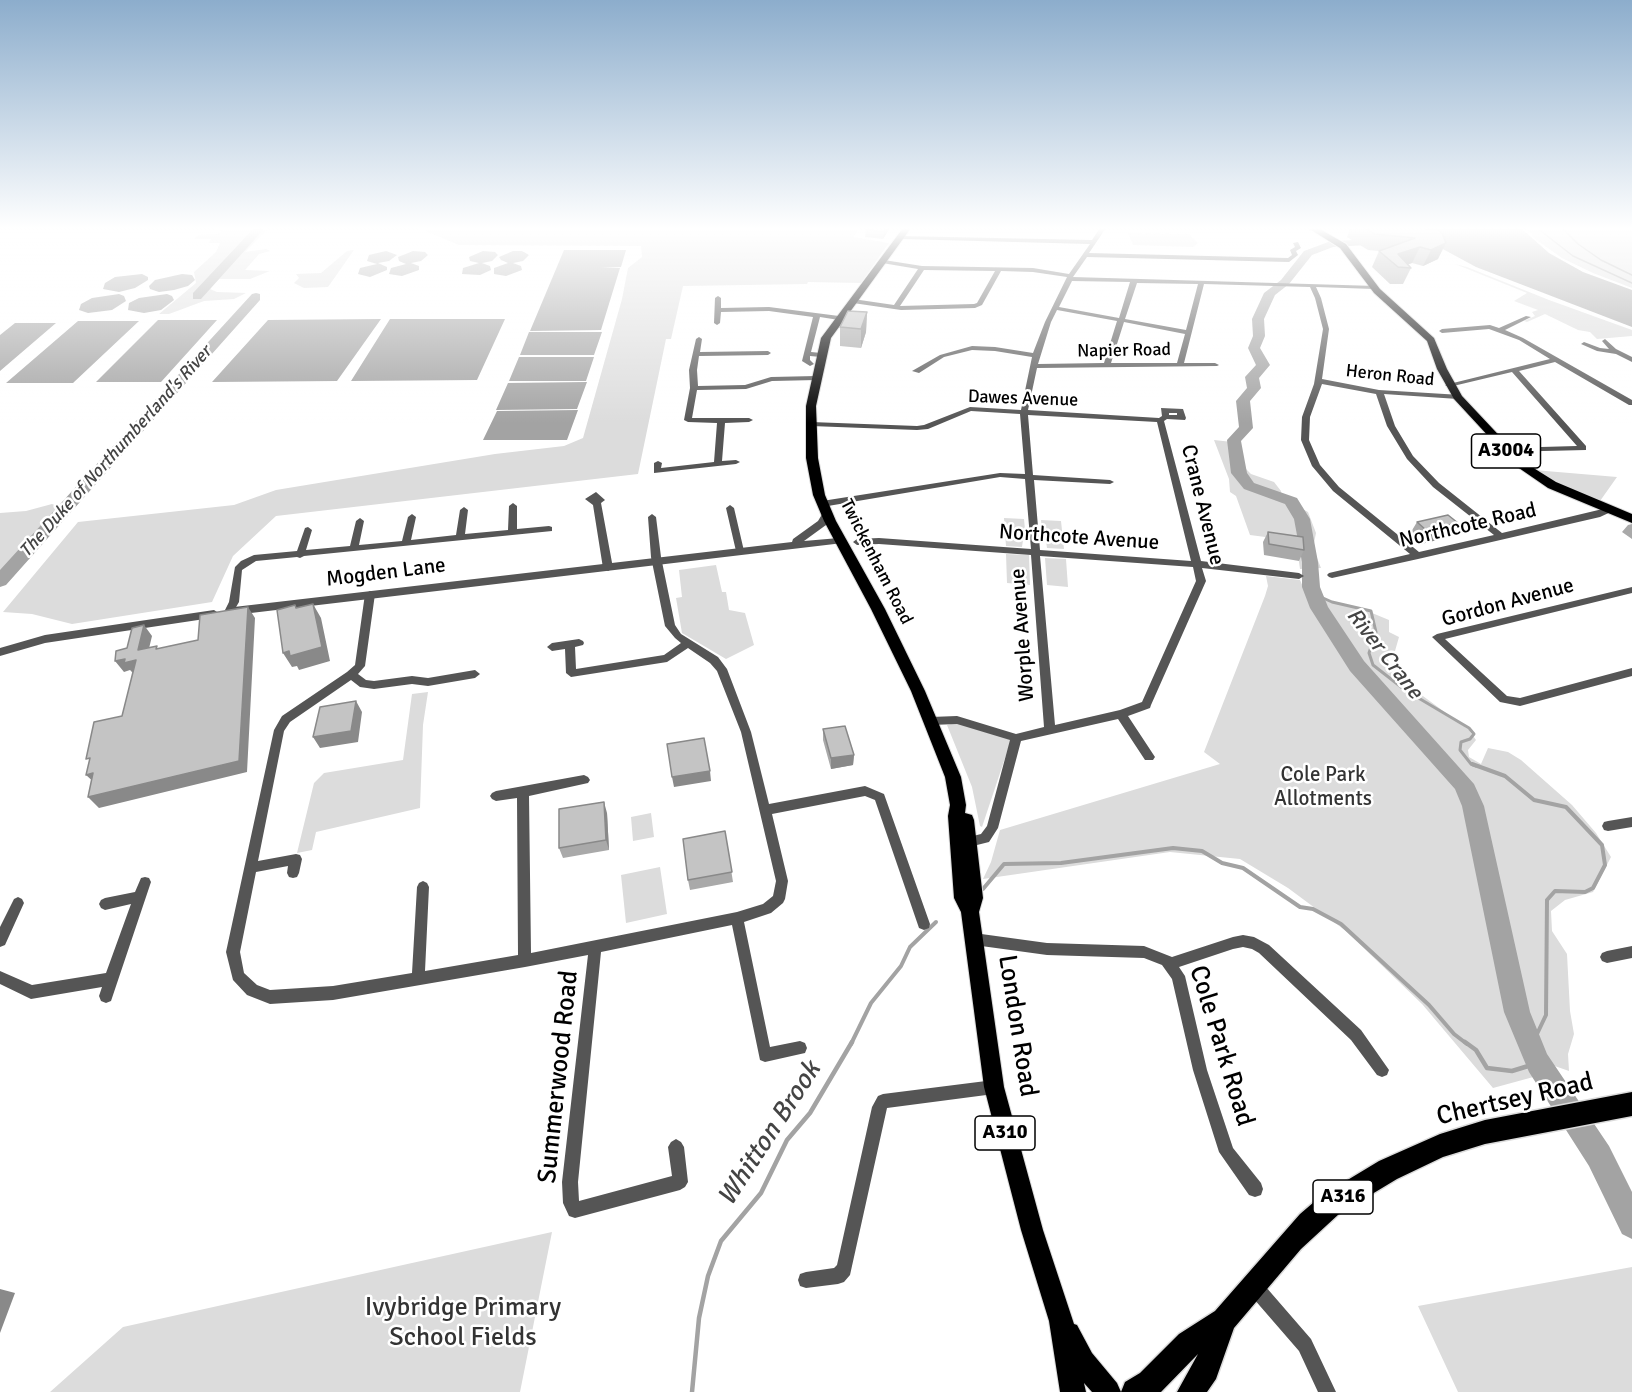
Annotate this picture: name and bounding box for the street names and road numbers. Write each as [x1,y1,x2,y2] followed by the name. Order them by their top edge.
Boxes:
[1077,339,1171,363] street label: Napier Road
[1345,361,1435,391] street label: Heron Road
[967,386,1079,412] street label: Dawes Avenue
[1472,434,1540,468] road number: A3004
[1175,442,1229,568] street label: Crane Avenue
[835,496,917,628] street label: Twickenham Road
[1397,498,1539,554] street label: Northcote Road
[998,520,1160,556] street label: Northcote Avenue
[325,553,447,593] street label: Mogden Lane
[1006,567,1040,703] street label: Worple Avenue
[1439,573,1577,633] street label: Gordon Avenue
[990,953,1044,1099] street label: London Road
[1182,962,1260,1130] street label: Cole Park Road
[532,969,586,1185] street label: Summerwood Road
[1434,1067,1596,1133] street label: Chertsey Road
[975,1116,1035,1150] road number: A310
[1313,1180,1373,1214] road number: A316

